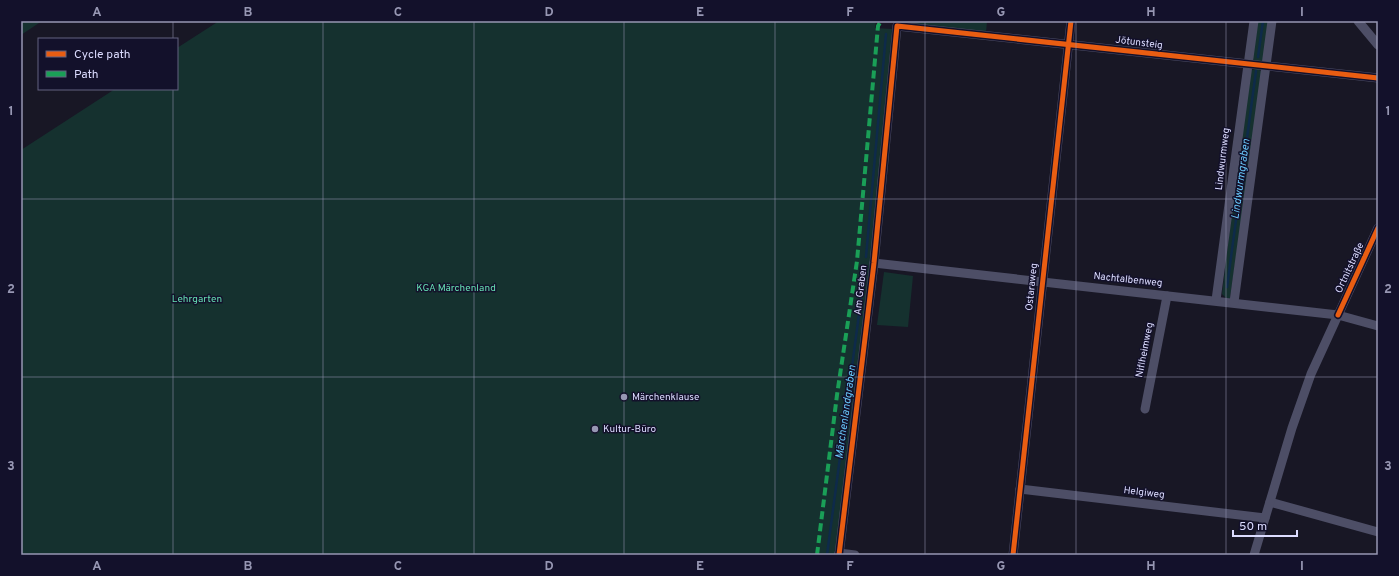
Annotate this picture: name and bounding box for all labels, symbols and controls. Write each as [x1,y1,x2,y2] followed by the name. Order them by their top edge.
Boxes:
[92,5,102,21] text: A
[244,5,253,21] text: B
[394,5,402,21] text: C
[544,5,554,21] text: D
[696,5,704,21] text: E
[846,5,854,21] text: F
[997,5,1006,21] text: G
[1146,5,1156,21] text: H
[1300,5,1304,21] text: I
[1115,34,1163,52] street label: Jötunsteig
[38,38,178,90] legend
[74,47,131,63] text: Cycle path
[74,67,99,83] text: Path
[8,104,14,120] text: 1
[1385,104,1391,120] text: 1
[1213,127,1233,191] street label: Lindwurmweg
[1228,138,1254,220] water label: Lindwurmgraben
[1333,241,1367,295] street label: Ortnitstraße
[1023,263,1041,311] street label: Ostaraweg
[851,264,871,316] street label: Am Graben
[1093,270,1163,290] street label: Nachtalbenweg
[7,282,15,298] text: 2
[416,282,496,295] park label: KGA Märchenland
[1384,282,1392,298] text: 2
[172,293,222,306] park label: Lehrgarten
[1133,321,1157,379] street label: Niflheimweg
[832,364,860,460] water label: Märchenlandgraben
[632,391,699,404] place label: Märchenklause
[619,392,629,402] marker: Märchenklause
[603,423,656,436] place label: Kultur-Büro
[590,424,600,434] marker: Kultur-Büro
[7,459,15,475] text: 3
[1384,459,1392,475] text: 3
[1123,484,1165,502] street label: Helgiweg
[1233,512,1297,538] scale bar
[1239,519,1267,535] text: 50 m
[92,559,102,575] text: A
[244,559,253,575] text: B
[394,559,402,575] text: C
[544,559,554,575] text: D
[696,559,704,575] text: E
[846,559,854,575] text: F
[997,559,1006,575] text: G
[1146,559,1156,575] text: H
[1300,559,1304,575] text: I

